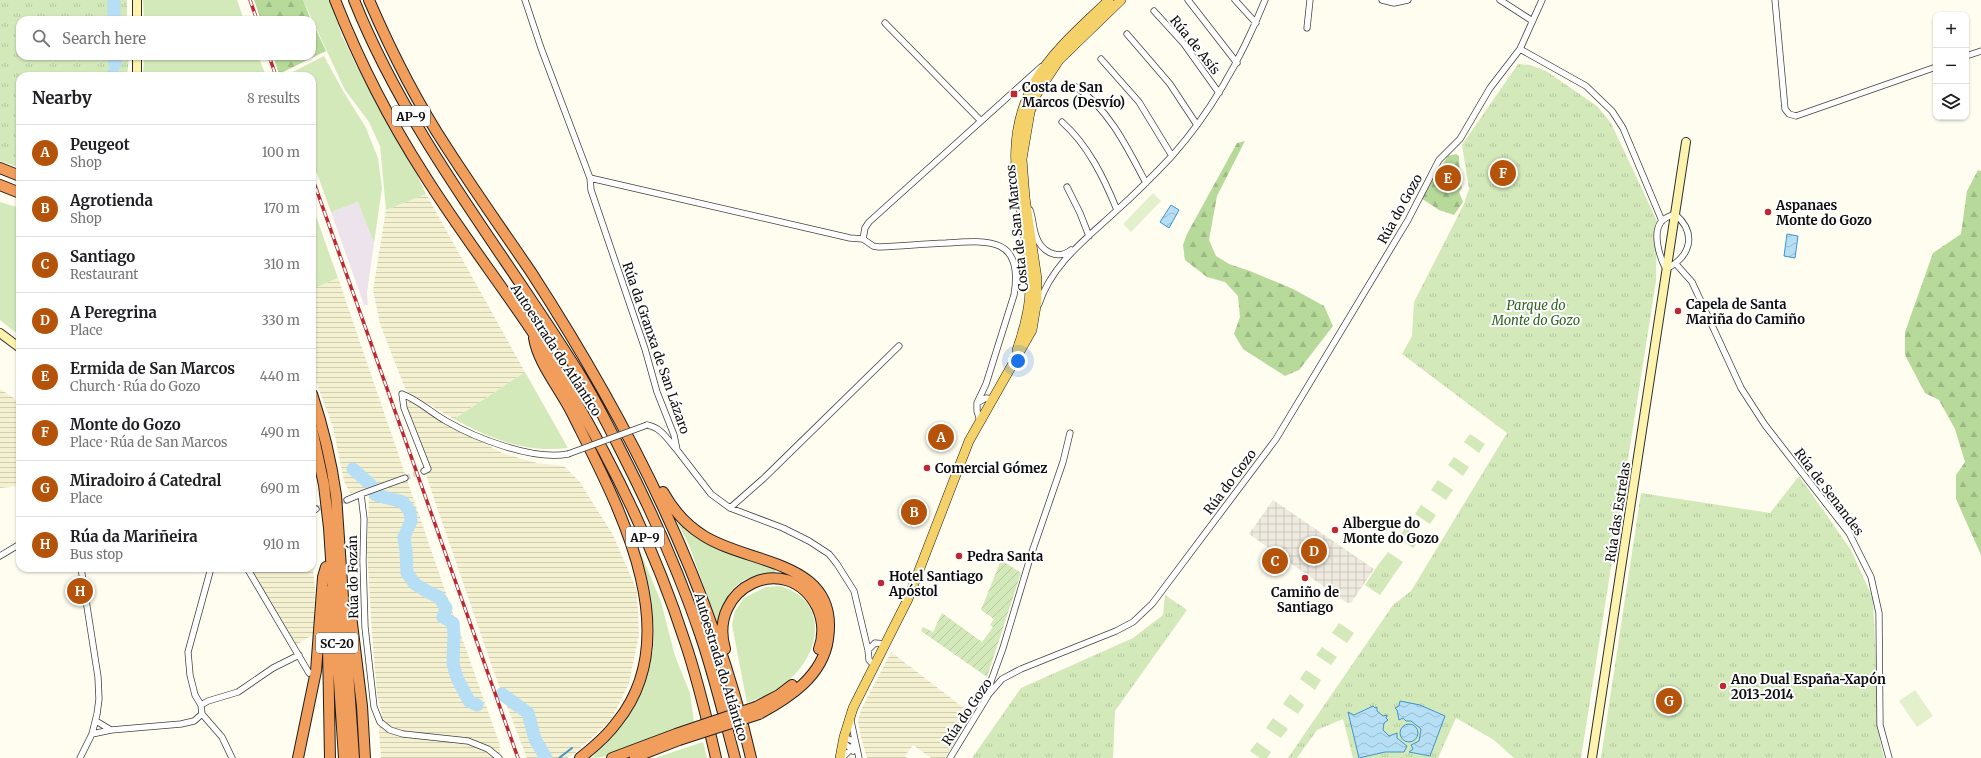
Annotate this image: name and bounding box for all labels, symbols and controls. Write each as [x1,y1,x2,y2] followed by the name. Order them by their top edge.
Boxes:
[1166,12,1224,78] street label: Rúa de Asís
[1933,12,1969,120] map controls
[1933,12,1969,48] button: +
[16,16,316,60] search box
[30,27,52,49] icon: search
[62,29,146,48] text: Search here
[1933,48,1969,84] button: −
[1022,79,1125,111] place label: Costa de San Marcos (Desvío)
[1933,84,1969,120] button: layers
[32,87,92,109] text: Nearby
[1009,89,1019,99] marker: Costa de San Marcos (Desvío)
[247,90,300,107] text: 8 results
[392,106,430,126] road number: AP-9
[70,135,130,154] text: Peugeot
[40,144,50,161] text: A
[262,144,300,161] text: 100 m
[70,154,102,171] text: Shop
[1490,158,1516,188] pin: F
[1435,163,1461,193] pin: E
[1002,164,1032,292] street label: Costa de San Marcos
[1374,171,1426,247] street label: Rúa do Gozo
[70,191,153,210] text: Agrotienda
[1775,197,1872,229] place label: Aspanaes Monte do Gozo
[40,200,50,217] text: B
[263,200,300,217] text: 170 m
[1763,207,1773,217] marker: Aspanaes Monte do Gozo
[70,210,102,227] text: Shop
[70,247,135,266] text: Santiago
[41,256,49,273] text: C
[263,256,300,273] text: 310 m
[619,260,694,437] street label: Rúa da Granxa de San Lázaro
[70,266,138,283] text: Restaurant
[506,280,605,420] street label: Autoestrada do Atlántico
[1686,296,1805,328] place label: Capela de Santa Mariña do Camiño
[1491,297,1580,329] park label: Parque do Monte do Gozo
[70,303,157,322] text: A Peregrina
[1673,306,1683,316] marker: Capela de Santa Mariña do Camiño
[40,312,50,329] text: D
[261,312,300,329] text: 330 m
[70,322,103,339] text: Place
[1008,351,1028,371] your location
[70,359,235,378] text: Ermida de San Marcos
[41,368,49,385] text: E
[260,368,300,385] text: 440 m
[70,378,200,395] text: Church · Rúa do Gozo
[70,415,181,434] text: Monte do Gozo
[928,422,954,452] pin: A
[41,424,49,441] text: F
[261,424,300,441] text: 490 m
[70,434,227,451] text: Place · Rúa de San Marcos
[1791,445,1867,539] street label: Rúa de Senandes
[1200,446,1260,518] street label: Rúa do Gozo
[935,460,1047,477] place label: Comercial Gómez
[1602,461,1634,563] street label: Rúa das Estrelas
[922,463,932,473] marker: Comercial Gómez
[70,471,222,490] text: Miradoiro á Catedral
[40,480,50,497] text: G
[260,480,300,497] text: 690 m
[70,490,103,507] text: Place
[901,497,927,527] pin: B
[1342,515,1439,547] place label: Albergue do Monte do Gozo
[1330,525,1340,535] marker: Albergue do Monte do Gozo
[70,527,198,546] text: Rúa da Mariñeira
[626,527,664,547] road number: AP-9
[344,535,362,619] street label: Rúa do Fozán
[40,536,50,553] text: H
[263,536,300,553] text: 910 m
[1301,536,1327,566] pin: D
[70,546,123,563] text: Bus stop
[1262,546,1288,576] pin: C
[967,548,1043,565] place label: Pedra Santa
[954,551,964,561] marker: Pedra Santa
[888,568,983,600] place label: Hotel Santiago Apóstol
[1300,573,1310,583] marker: Camiño de Santiago
[67,576,93,606] pin: H
[876,578,886,588] marker: Hotel Santiago Apóstol
[1271,584,1339,616] place label: Camiño de Santiago
[690,590,752,744] street label: Autoestrada do Atlántico
[316,633,358,653] road number: SC-20
[1730,671,1886,703] place label: Ano Dual España-Xapón 2013-2014
[938,675,996,749] street label: Rúa do Gozo
[1718,681,1728,691] marker: Ano Dual España-Xapón 2013-2014
[1656,686,1682,716] pin: G

